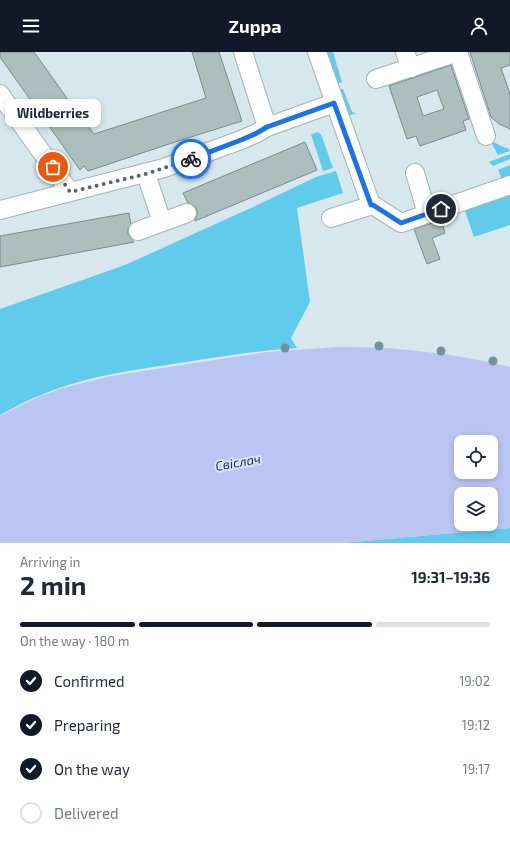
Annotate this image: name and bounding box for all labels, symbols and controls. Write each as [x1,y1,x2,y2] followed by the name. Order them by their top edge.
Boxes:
[20,15,42,37] icon: menu
[228,15,282,37] text: Zuppa
[468,15,490,37] icon: person
[5,99,101,127] callout: Wildberries
[17,105,89,121] text: Wildberries
[171,139,211,179] courier
[180,148,202,170] icon: bike
[36,150,70,184] pin
[42,156,64,178] icon: bag
[424,192,458,226] pin
[430,198,452,220] icon: home
[454,435,498,531] map controls
[454,435,498,479] button: locate
[214,450,262,474] water label: Свіслач
[454,487,498,531] button: layers
[20,554,80,570] text: Arriving in
[411,568,490,586] text: 19:31–19:36
[20,569,86,600] text: 2 min
[20,633,130,649] text: On the way · 180 m
[20,670,42,692] icon: check
[54,672,125,690] text: Confirmed
[459,673,490,689] text: 19:02
[20,714,42,736] icon: check
[54,716,120,734] text: Preparing
[462,717,490,733] text: 19:12
[20,758,42,780] icon: check
[54,760,130,778] text: On the way
[462,761,490,777] text: 19:17
[54,804,119,822] text: Delivered

